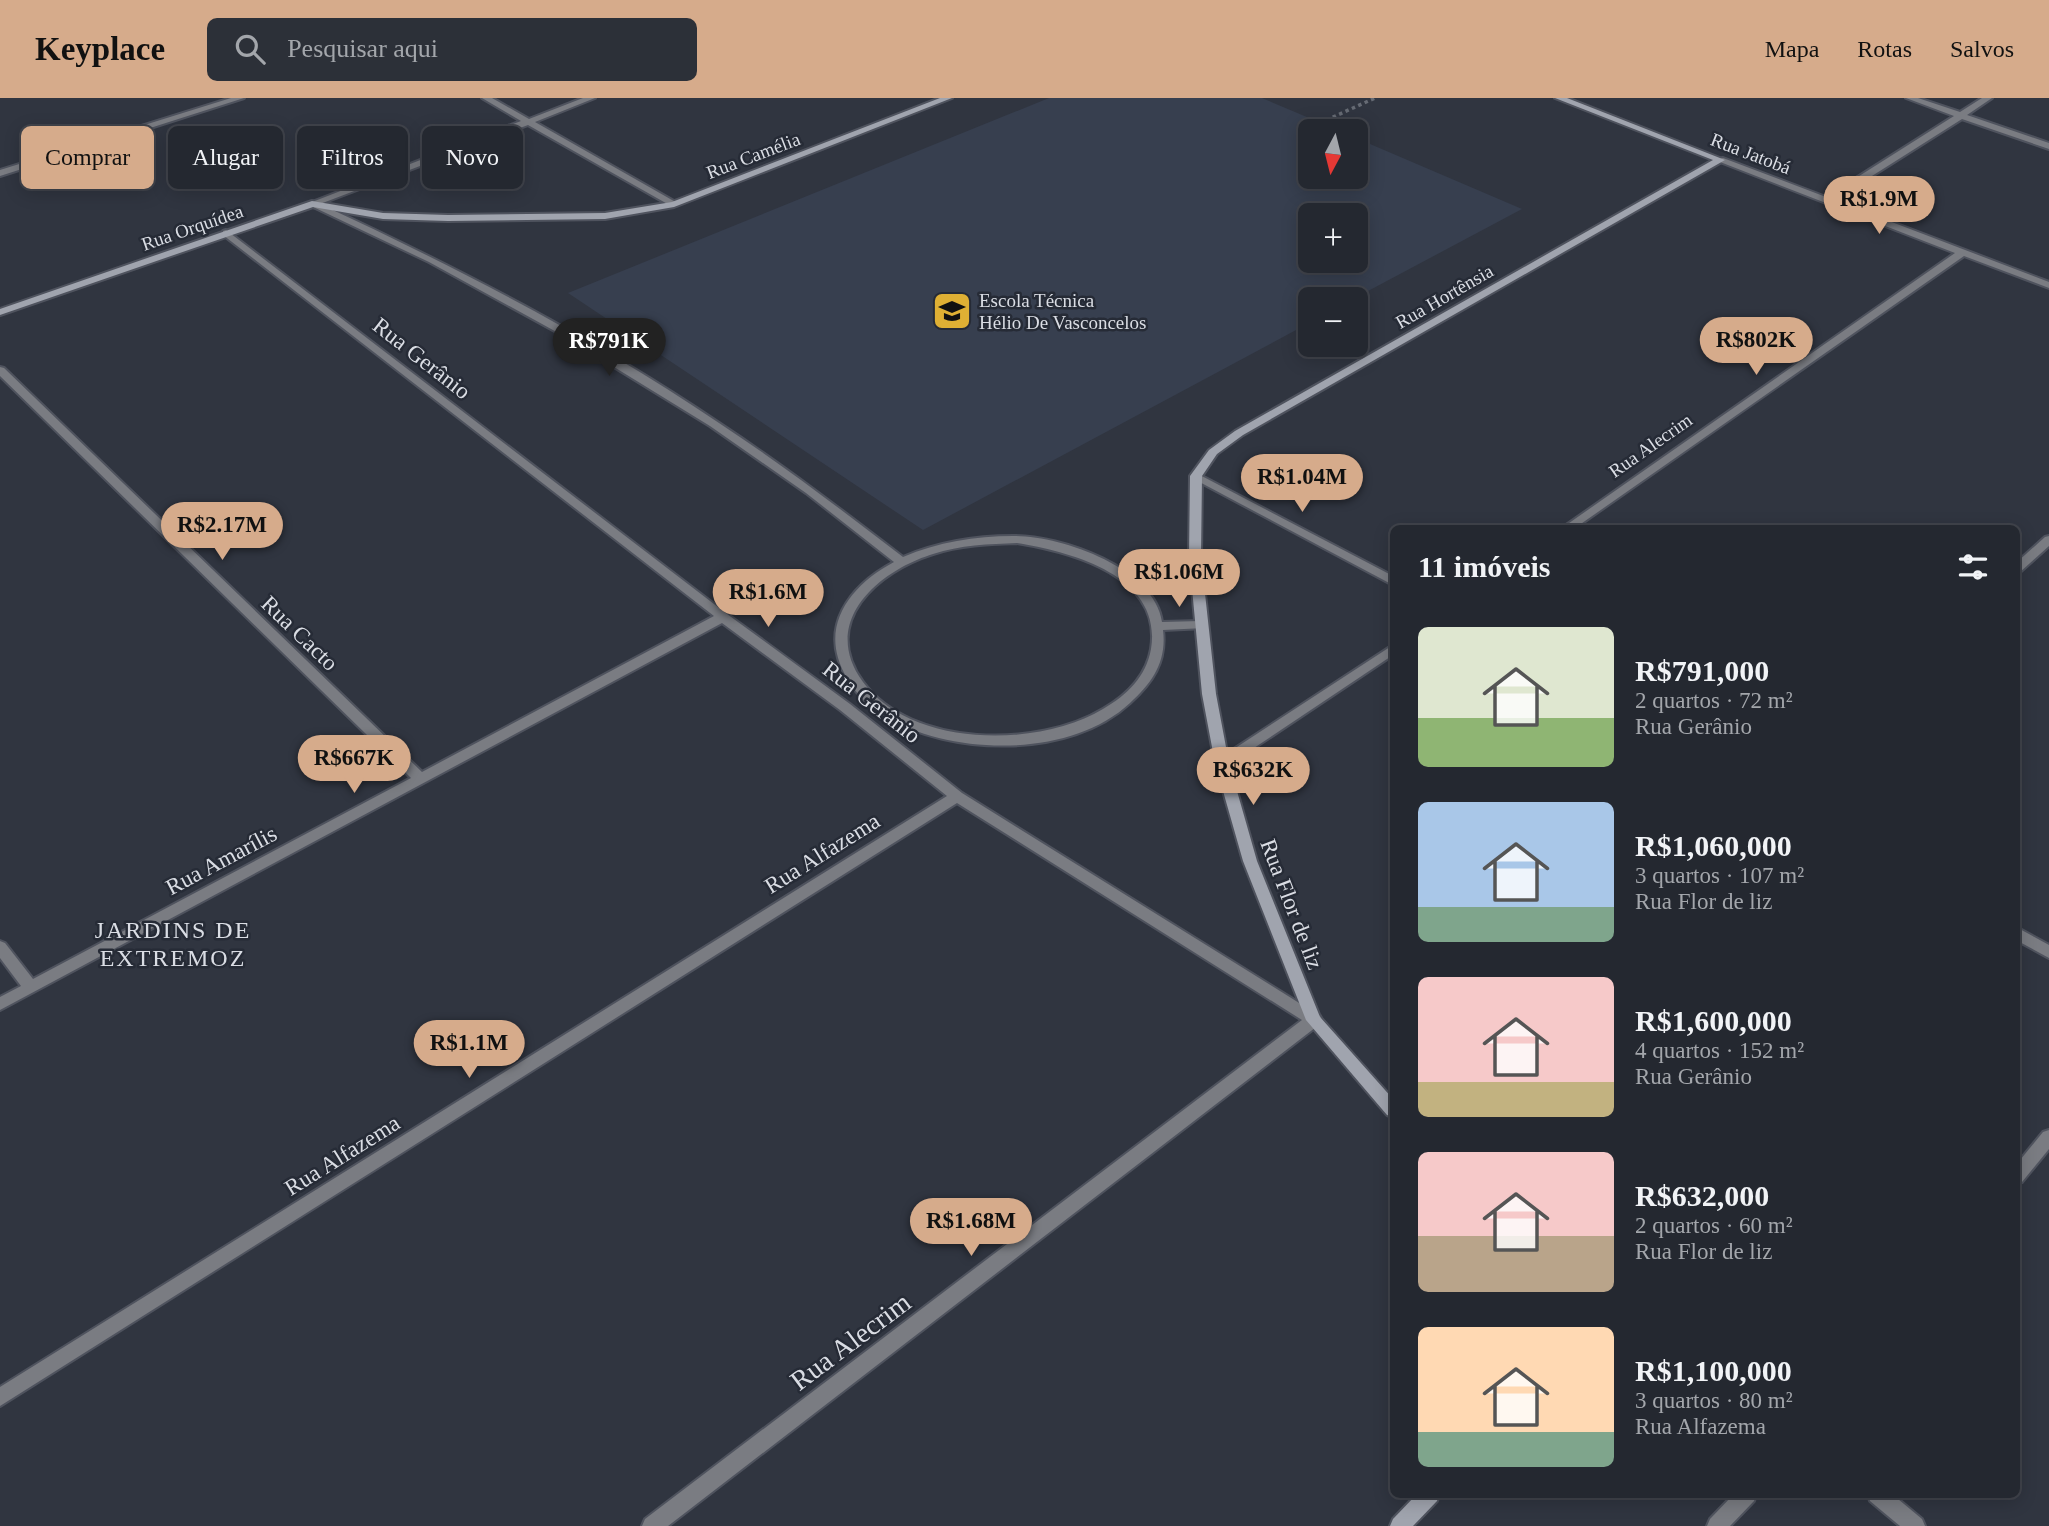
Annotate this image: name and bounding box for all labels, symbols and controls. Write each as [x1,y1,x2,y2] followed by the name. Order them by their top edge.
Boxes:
[207,18,697,81] search box
[231,30,269,68] icon: search
[35,31,165,67] text: Keyplace
[287,34,438,63] text: Pesquisar aqui
[1765,36,1819,62] text: Mapa
[1857,36,1912,62] text: Rotas
[1950,36,2014,62] text: Salvos
[1298,119,1368,189] north arrow
[1298,119,1368,357] map controls
[21,126,154,189] chip: Comprar
[168,126,283,189] chip: Alugar
[297,126,408,189] chip: Filtros
[422,126,523,189] chip: Novo
[703,128,804,183] street label: Rua Camélia
[1708,129,1794,179] street label: Rua Jatobá
[1822,176,1936,236] pin: R$1.9M
[1840,186,1918,211] text: R$1.9M
[139,200,246,255] street label: Rua Orquídea
[1298,203,1368,273] button: +
[1392,260,1497,333] street label: Rua Hortênsia
[1298,287,1368,357] button: −
[931,290,973,332] school or university icon: Escola Técnica Hélio De Vasconcelos
[979,290,1146,333] place label: Escola Técnica Hélio De Vasconcelos
[368,313,475,404] street label: Rua Gerânio
[1699,317,1813,377] pin: R$802K
[552,318,666,378] pin: R$791K
[1716,327,1796,352] text: R$802K
[569,328,649,353] text: R$791K
[1605,409,1696,482] street label: Rua Alecrim
[1237,454,1367,514] pin: R$1.04M
[1257,464,1347,489] text: R$1.04M
[157,503,287,562] pin: R$2.17M
[177,512,267,537] text: R$2.17M
[1954,548,1992,586] icon: filters
[1114,550,1244,609] pin: R$1.06M
[1418,550,1551,583] text: 11 imóveis
[1134,559,1224,584] text: R$1.06M
[711,570,825,629] pin: R$1.6M
[729,579,807,604] text: R$1.6M
[256,591,343,676] street label: Rua Cacto
[1635,654,1769,687] text: R$791,000
[1474,655,1558,739] icon: home
[818,657,925,748] street label: Rua Gerânio
[1635,688,1793,713] text: 2 quartos · 72 m²
[1635,714,1752,739] text: Rua Gerânio
[297,736,411,795] pin: R$667K
[314,745,394,770] text: R$667K
[1196,748,1310,807] pin: R$632K
[1213,757,1293,782] text: R$632K
[760,808,884,899] street label: Rua Alfazema
[161,821,281,900] street label: Rua Amarílis
[1635,829,1792,862] text: R$1,060,000
[1474,830,1558,914] icon: home
[1255,836,1328,973] street label: Rua Flor de liz
[1635,863,1804,888] text: 3 quartos · 107 m²
[1635,889,1772,914] text: Rua Flor de liz
[95,917,251,971] district label: JARDINS DE EXTREMOZ
[1635,1004,1792,1037] text: R$1,600,000
[1474,1005,1558,1089] icon: home
[412,1020,526,1080] pin: R$1.1M
[430,1030,508,1055] text: R$1.1M
[1635,1038,1804,1063] text: 4 quartos · 152 m²
[1635,1064,1752,1089] text: Rua Gerânio
[280,1110,404,1201] street label: Rua Alfazema
[1635,1179,1769,1212] text: R$632,000
[1474,1180,1558,1264] icon: home
[906,1198,1036,1258] pin: R$1.68M
[926,1208,1016,1233] text: R$1.68M
[1635,1213,1793,1238] text: 2 quartos · 60 m²
[1635,1239,1772,1264] text: Rua Flor de liz
[784,1286,917,1397] street label: Rua Alecrim
[1635,1354,1792,1387] text: R$1,100,000
[1474,1355,1558,1439] icon: home
[1635,1388,1793,1413] text: 3 quartos · 80 m²
[1635,1414,1766,1439] text: Rua Alfazema

